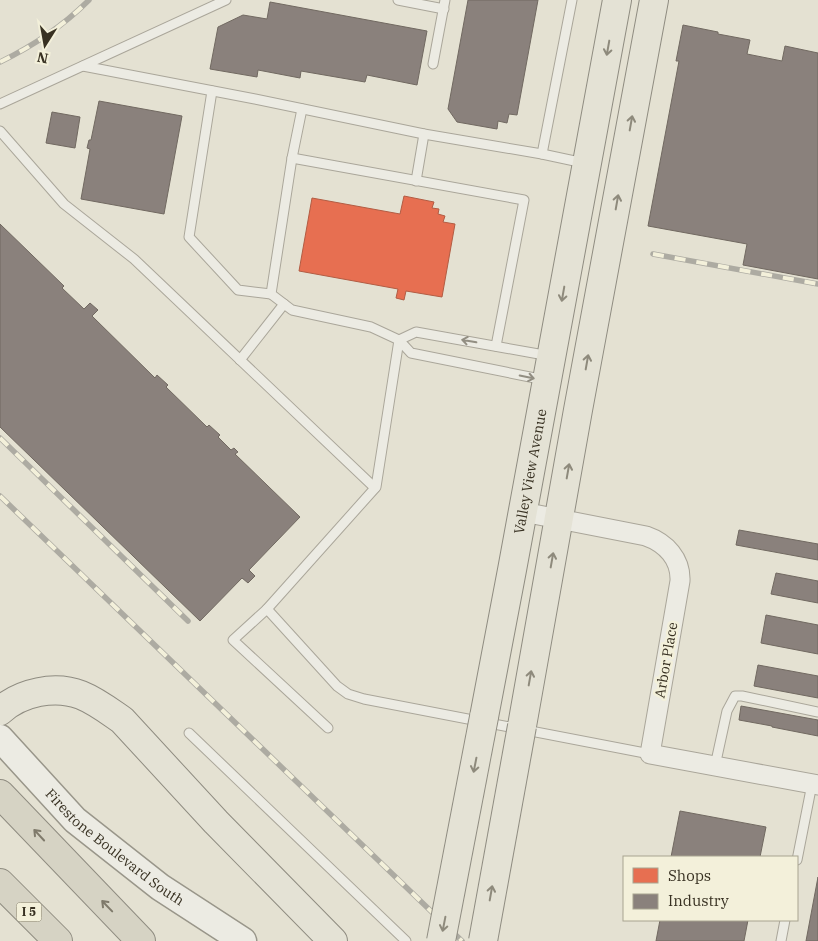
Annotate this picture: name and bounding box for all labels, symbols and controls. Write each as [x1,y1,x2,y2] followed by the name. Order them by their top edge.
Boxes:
[20,20,70,70] north arrow
[603,40,613,56] one-way arrow
[35,48,50,68] text: N
[627,116,636,132] one-way arrow
[612,194,622,210] one-way arrow
[558,285,567,301] one-way arrow
[461,336,477,346] one-way arrow
[583,354,593,370] one-way arrow
[519,373,535,382] one-way arrow
[510,407,551,535] street label: Valley View Avenue
[563,463,573,479] one-way arrow
[547,552,557,568] one-way arrow
[650,621,682,699] street label: Arbor Place
[526,670,536,686] one-way arrow
[469,756,479,772] one-way arrow
[42,785,188,909] street label: Firestone Boulevard South
[33,829,45,842] one-way arrow
[623,856,798,921] legend
[668,866,711,885] text: Shops
[487,885,497,901] one-way arrow
[668,891,729,910] text: Industry
[101,900,113,912] one-way arrow
[16,902,42,922] road number: I 5
[439,916,449,932] one-way arrow

